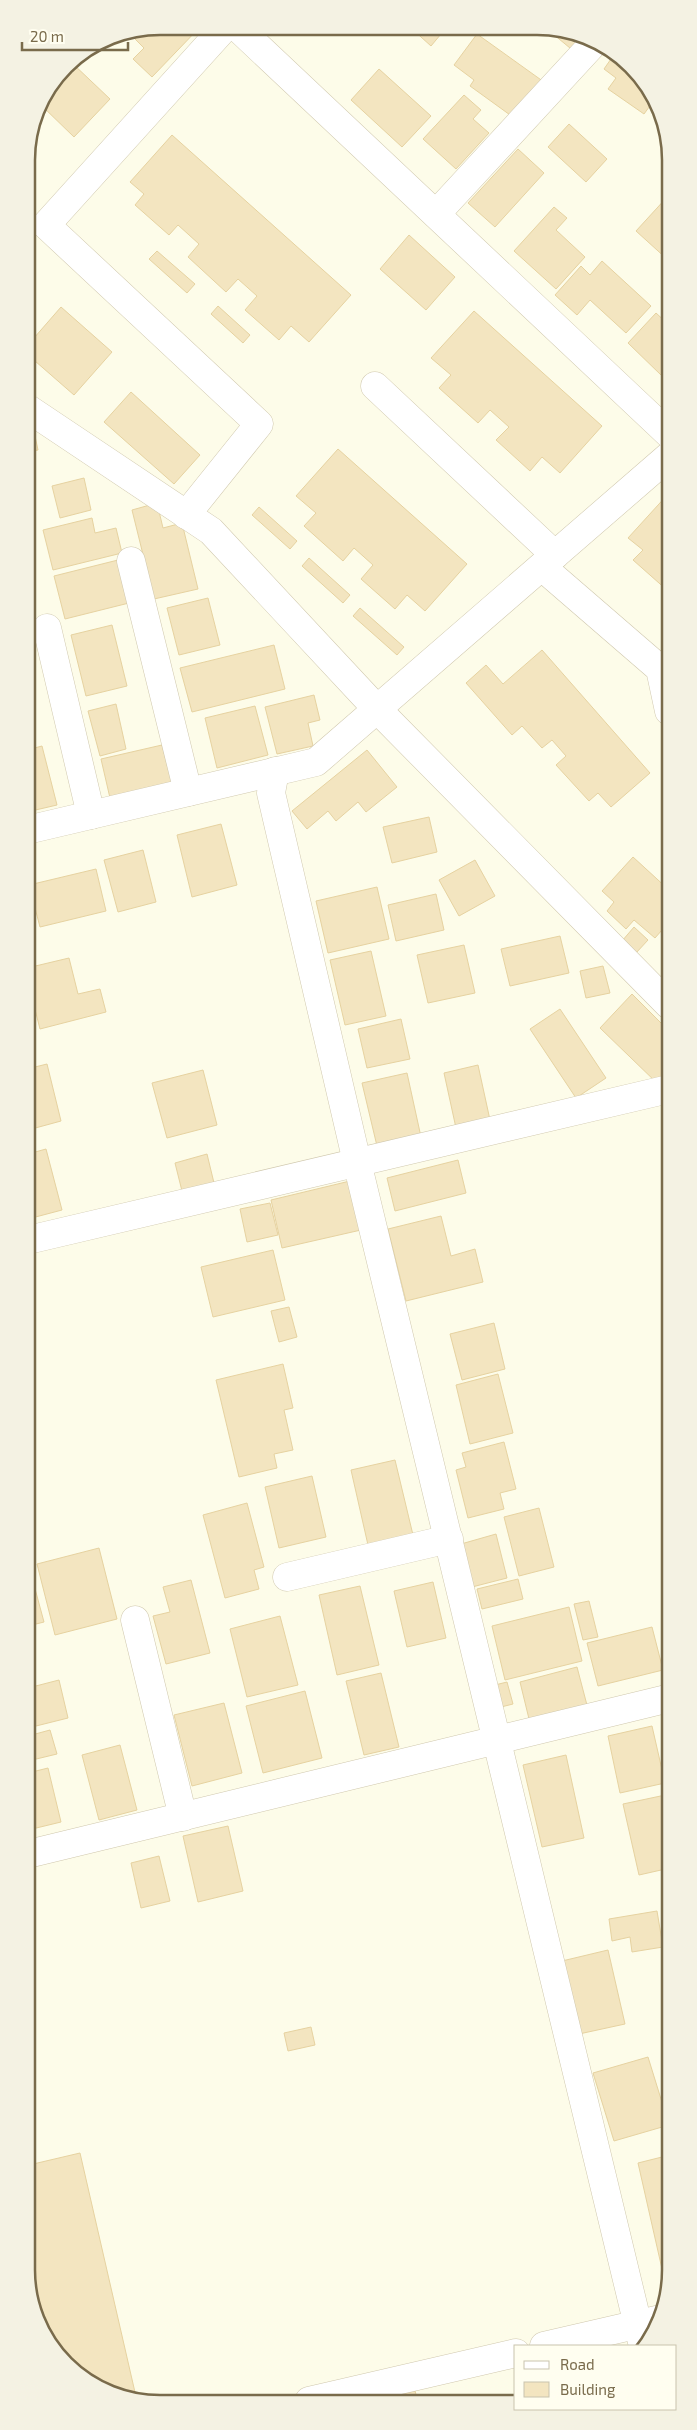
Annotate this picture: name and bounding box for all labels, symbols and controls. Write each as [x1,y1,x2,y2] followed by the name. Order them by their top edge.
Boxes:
[22,20,129,52] scale bar
[30,27,64,45] text: 20 m
[514,2345,677,2410] legend
[560,2355,595,2373] text: Road
[560,2380,616,2398] text: Building

